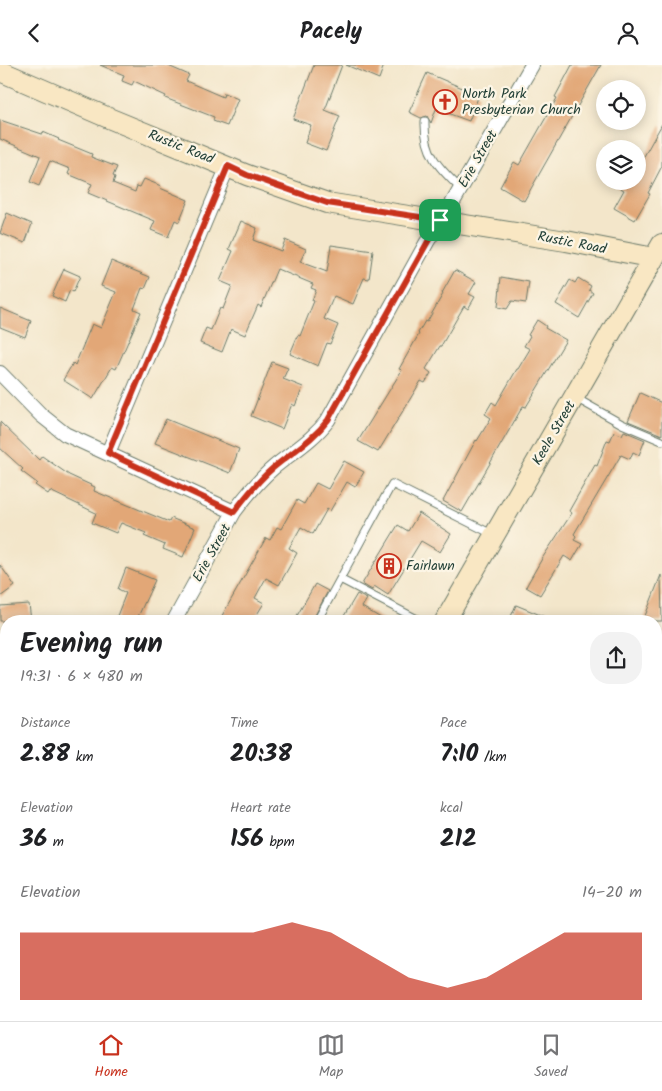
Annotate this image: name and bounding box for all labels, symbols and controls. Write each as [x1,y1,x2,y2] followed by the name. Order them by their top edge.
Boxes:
[300,15,362,50] text: Pacely
[20,19,48,47] icon: back
[614,19,642,47] icon: person
[596,80,646,190] map controls
[596,80,646,130] button: locate
[462,83,581,121] place label: North Park Presbyterian Church
[432,89,458,115] church icon: North Park Presbyterian Church
[145,124,218,171] street label: Rustic Road
[453,125,504,192] street label: Erie Street
[596,140,646,190] button: layers
[419,199,461,241] pin
[426,206,454,234] icon: arrive
[536,226,609,261] street label: Rustic Road
[527,396,582,470] street label: Keele Street
[187,519,237,586] street label: Erie Street
[376,553,402,579] building icon: Fairlawn
[406,555,455,577] place label: Fairlawn
[20,622,163,667] text: Evening run
[590,632,642,684] button: share
[20,664,143,689] text: 19:31 · 6 × 480 m
[20,712,70,734] text: Distance
[230,712,258,734] text: Time
[440,712,467,734] text: Pace
[20,734,70,774] text: 2.88
[230,734,292,774] text: 20:38
[440,734,478,774] text: 7:10
[70,746,93,768] text: km
[478,746,507,768] text: /km
[20,797,73,819] text: Elevation
[230,797,291,819] text: Heart rate
[440,797,463,819] text: kcal
[20,819,47,859] text: 36
[230,819,264,859] text: 156
[440,819,477,859] text: 212
[47,831,64,853] text: m
[264,831,295,853] text: bpm
[20,880,81,905] text: Elevation
[582,880,642,905] text: 14–20 m
[95,1031,128,1083] tab: Home
[317,1031,345,1083] tab: Map
[534,1031,567,1083] tab: Saved

